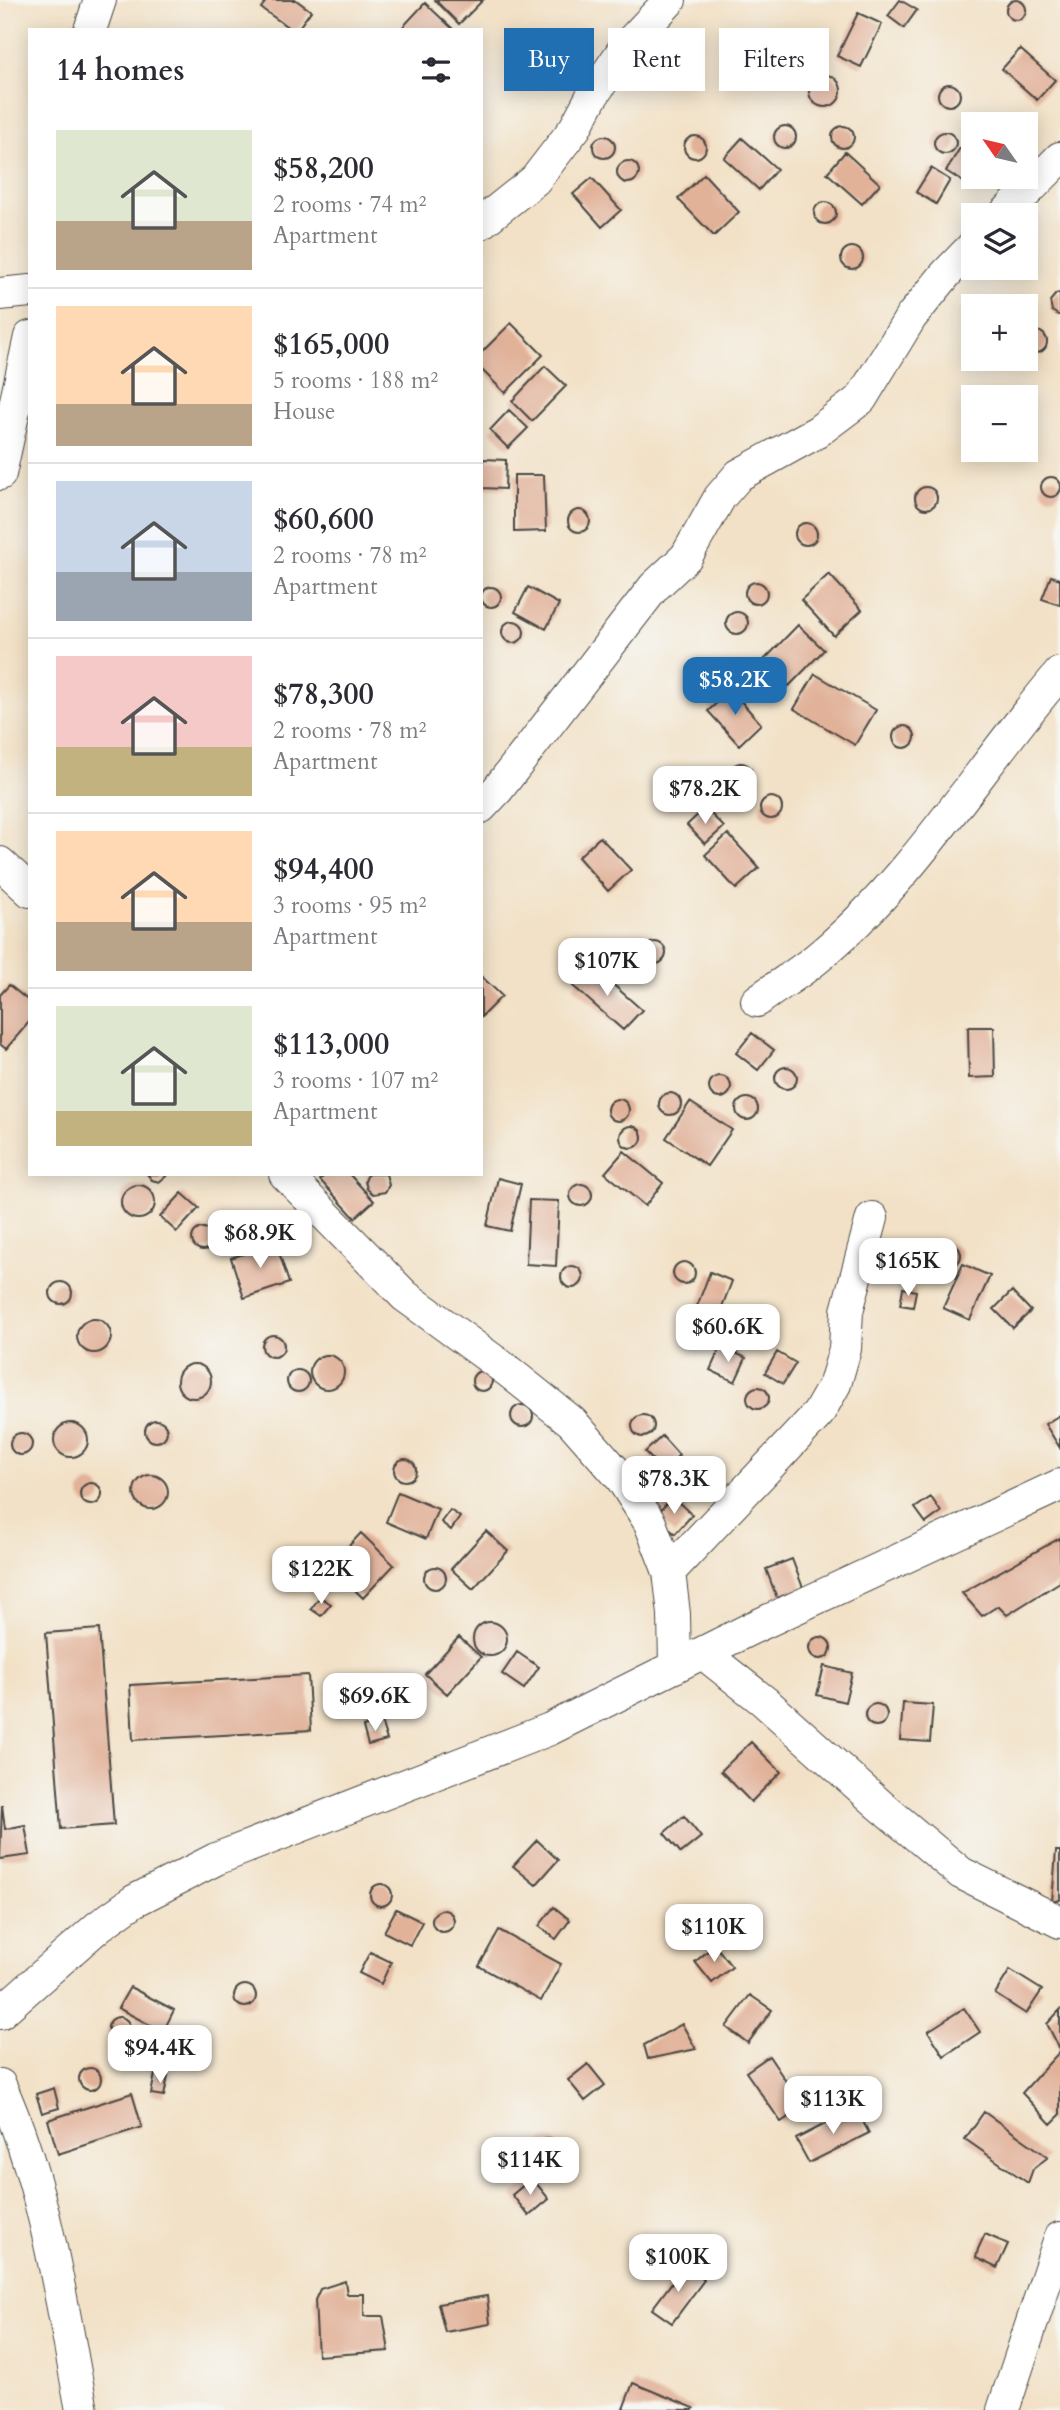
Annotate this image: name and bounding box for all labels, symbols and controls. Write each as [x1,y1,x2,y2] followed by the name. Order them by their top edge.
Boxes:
[504,28,594,91] chip: Buy
[608,28,705,91] chip: Rent
[719,28,829,91] chip: Filters
[56,50,185,91] text: 14 homes
[417,51,455,89] icon: filters
[961,112,1038,189] north arrow
[961,112,1038,462] map controls
[273,148,374,189] text: $58,200
[112,158,196,242] icon: home
[273,189,426,220] text: 2 rooms · 74 m²
[961,203,1038,280] button: layers
[273,220,377,251] text: Apartment
[961,294,1038,371] button: +
[273,324,389,365] text: $165,000
[112,334,196,418] icon: home
[273,365,438,396] text: 5 rooms · 188 m²
[961,385,1038,462] button: −
[273,396,335,427] text: House
[273,499,374,540] text: $60,600
[112,509,196,593] icon: home
[273,540,426,571] text: 2 rooms · 78 m²
[273,571,377,602] text: Apartment
[678,658,792,717] pin: $58.2K
[699,664,771,695] text: $58.2K
[273,674,374,715] text: $78,300
[112,684,196,768] icon: home
[273,715,426,746] text: 2 rooms · 78 m²
[273,746,377,777] text: Apartment
[648,766,762,826] pin: $78.2K
[669,773,741,804] text: $78.2K
[273,849,374,890] text: $94,400
[112,859,196,943] icon: home
[273,890,426,921] text: 3 rooms · 95 m²
[273,921,377,952] text: Apartment
[558,939,656,998] pin: $107K
[574,945,640,976] text: $107K
[273,1024,389,1065] text: $113,000
[112,1034,196,1118] icon: home
[273,1065,438,1096] text: 3 rooms · 107 m²
[273,1096,377,1127] text: Apartment
[203,1210,317,1270] pin: $68.9K
[224,1217,296,1248] text: $68.9K
[859,1238,957,1298] pin: $165K
[875,1245,941,1276] text: $165K
[671,1304,785,1364] pin: $60.6K
[692,1311,764,1342] text: $60.6K
[617,1456,731,1516] pin: $78.3K
[638,1463,710,1494] text: $78.3K
[272,1546,370,1606] pin: $122K
[288,1553,354,1584] text: $122K
[318,1674,432,1733] pin: $69.6K
[339,1680,411,1711] text: $69.6K
[665,1904,763,1964] pin: $110K
[681,1911,747,1942] text: $110K
[103,2025,217,2085] pin: $94.4K
[124,2032,196,2063] text: $94.4K
[784,2076,882,2136] pin: $113K
[800,2083,866,2114] text: $113K
[481,2138,579,2197] pin: $114K
[497,2144,563,2175] text: $114K
[629,2234,727,2294] pin: $100K
[645,2241,711,2272] text: $100K

